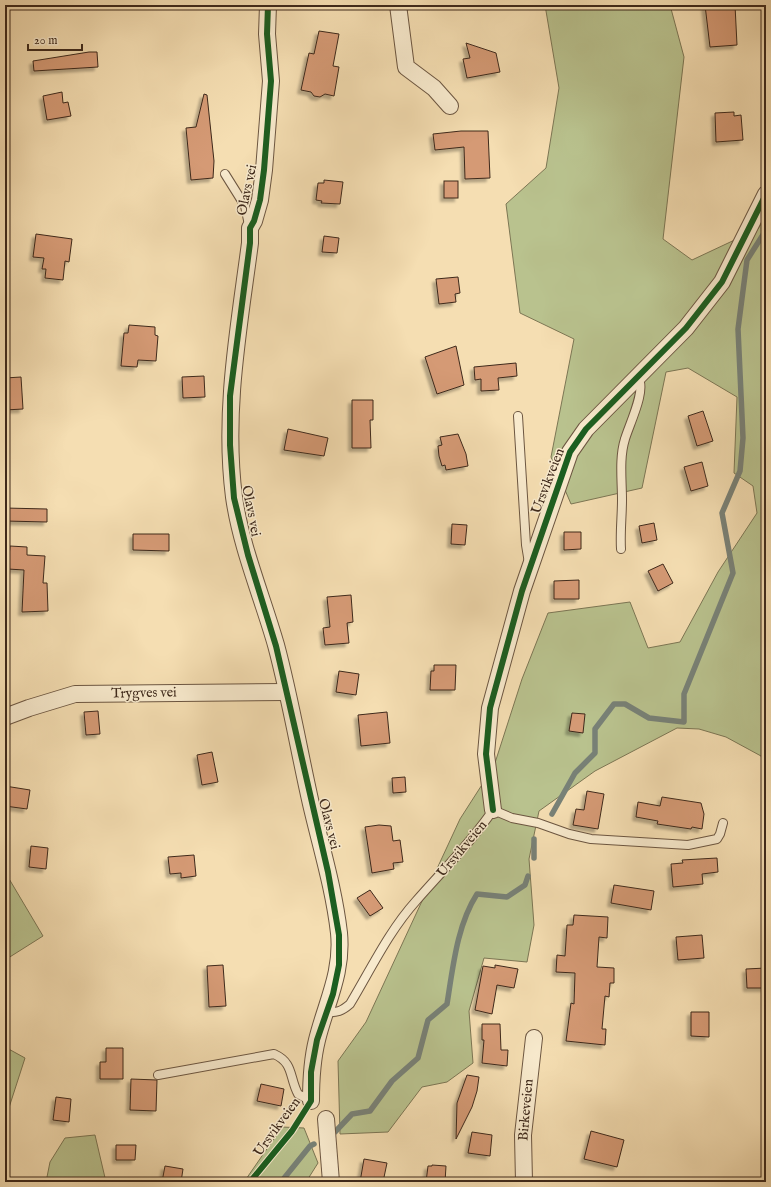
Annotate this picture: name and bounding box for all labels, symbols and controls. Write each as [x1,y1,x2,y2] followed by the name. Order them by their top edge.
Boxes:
[28,26,82,52] scale bar
[34,33,57,48] text: 20 m
[233,163,261,217] street label: Olavs vei
[527,445,569,516] street label: Ursvikveien
[237,484,265,538] street label: Olavs vei
[111,683,177,703] street label: Trygves vei
[314,797,344,852] street label: Olavs vei
[433,816,491,881] street label: Ursvikveien
[514,1078,538,1142] street label: Birkeveien
[249,1093,305,1160] street label: Ursvikveien

